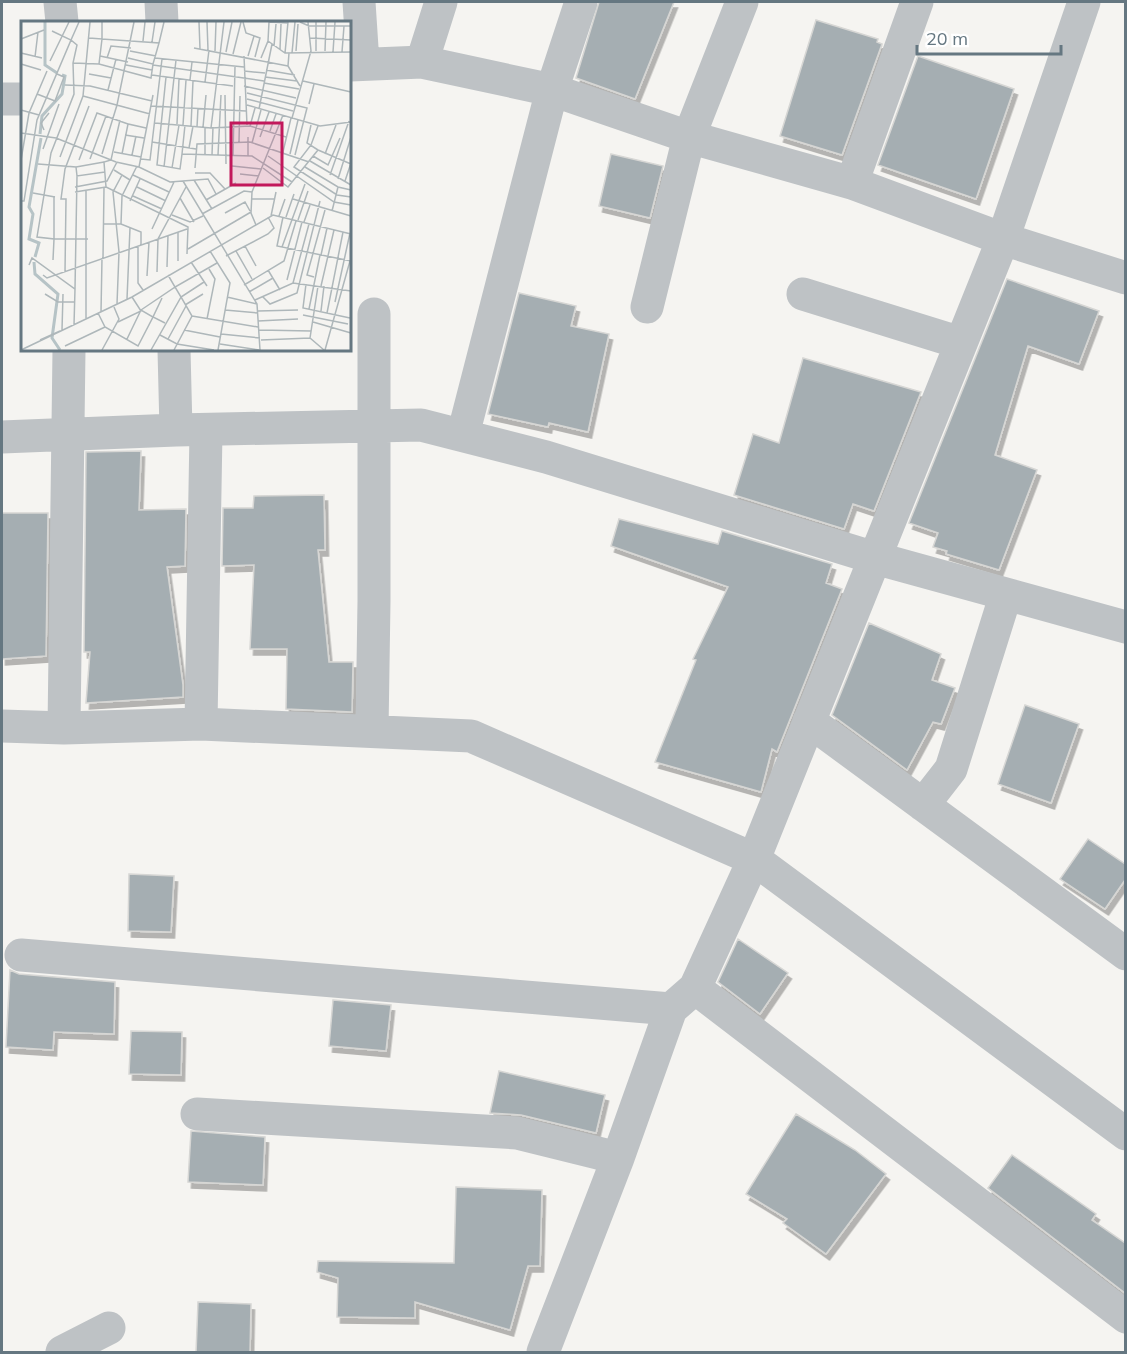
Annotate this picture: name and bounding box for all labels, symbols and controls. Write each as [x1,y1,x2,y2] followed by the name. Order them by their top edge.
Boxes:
[917,18,1061,56] scale bar
[21,21,351,351] inset map
[926,27,968,50] text: 20 m

